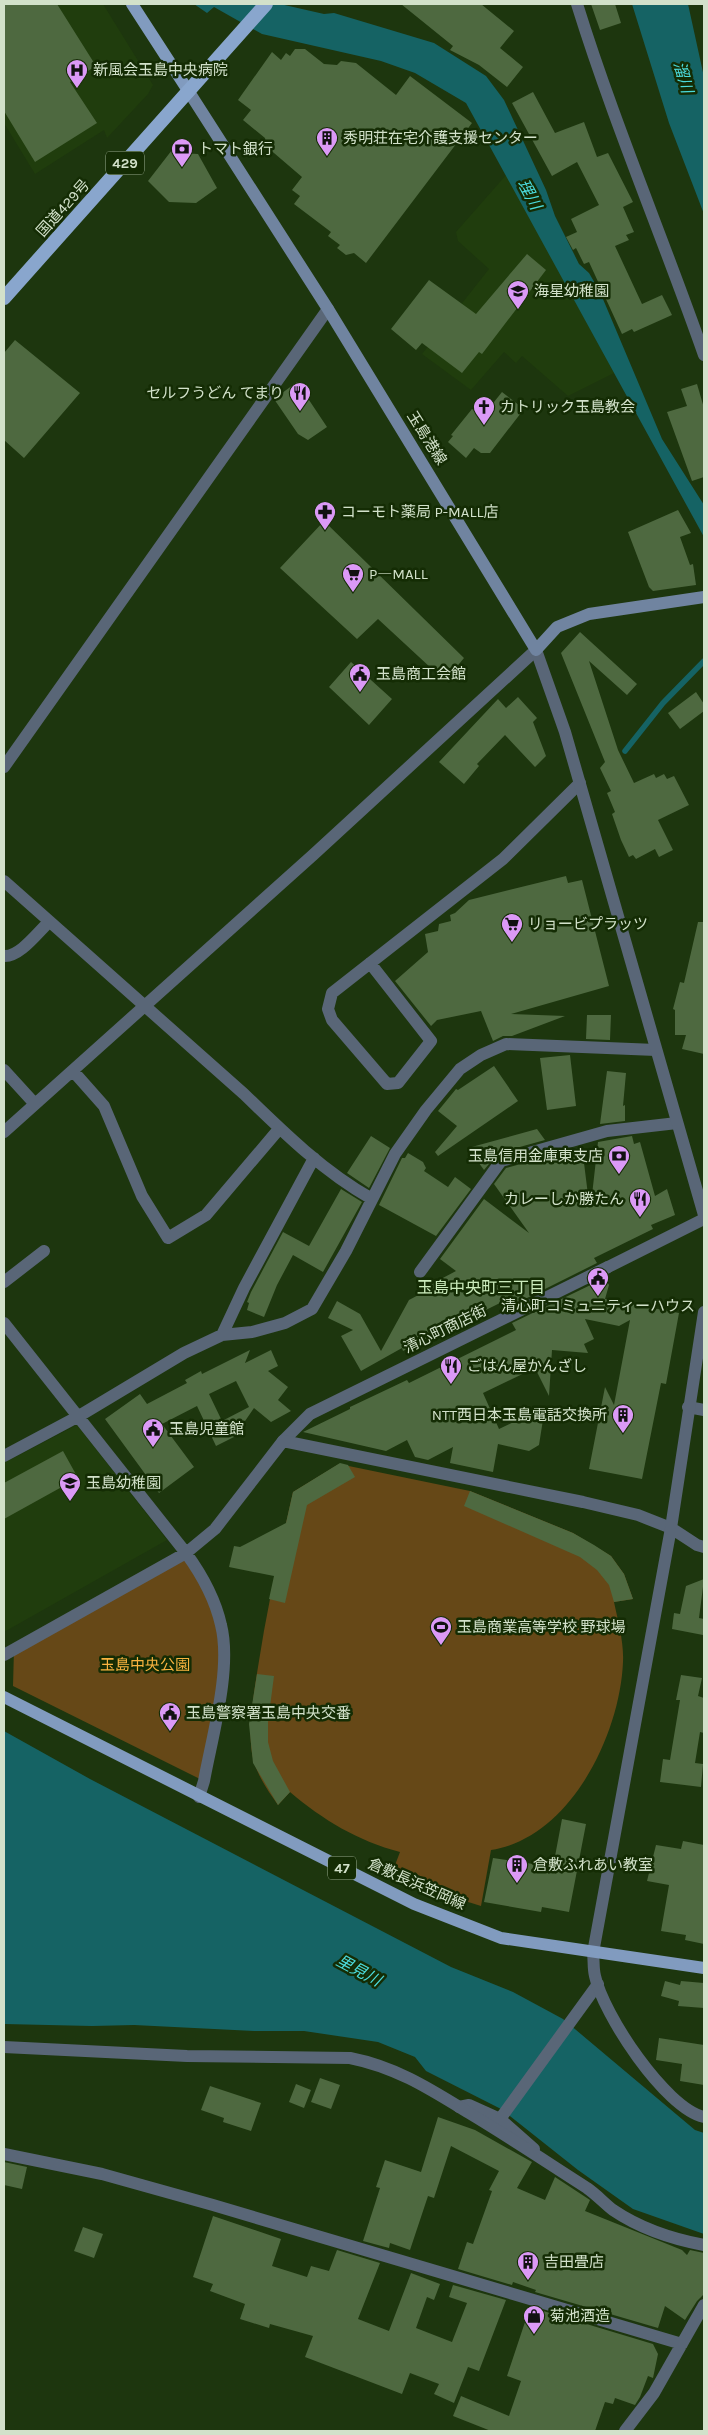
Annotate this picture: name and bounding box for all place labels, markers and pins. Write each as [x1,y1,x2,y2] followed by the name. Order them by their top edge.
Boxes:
[65,58,89,89] hospital icon: 新風会玉島中央病院
[93,61,228,79] place label: 新風会玉島中央病院
[315,126,339,157] building icon: 秀明荘在宅介護支援センター
[343,129,538,147] place label: 秀明荘在宅介護支援センター
[170,137,194,168] bank icon: トマト銀行
[198,140,273,158] place label: トマト銀行
[506,279,530,310] school or university icon: 海星幼稚園
[534,282,609,300] place label: 海星幼稚園
[288,381,312,412] restaurant icon: セルフうどん てまり
[146,384,284,402] place label: セルフうどん てまり
[472,395,496,426] church icon: カトリック玉島教会
[500,398,635,416] place label: カトリック玉島教会
[313,500,337,531] pharmacy icon: コーモト薬局 P-MALL店
[341,503,498,521] place label: コーモト薬局 P-MALL店
[341,562,365,593] supermarket icon: P―MALL
[369,565,428,583] place label: P―MALL
[348,662,372,693] public building icon: 玉島商工会館
[376,665,466,683] place label: 玉島商工会館
[500,912,524,943] supermarket icon: リョービプラッツ
[528,915,648,933] place label: リョービプラッツ
[607,1144,631,1175] bank icon: 玉島信用金庫東支店
[468,1147,603,1165] place label: 玉島信用金庫東支店
[628,1187,652,1218] restaurant icon: カレーしか勝たん
[504,1190,624,1208] place label: カレーしか勝たん
[586,1266,610,1297] public building icon: 清心町コミュニティーハウス
[501,1297,695,1315] place label: 清心町コミュニティーハウス
[439,1354,463,1385] restaurant icon: ごはん屋かんざし
[467,1357,587,1375] place label: ごはん屋かんざし
[611,1403,635,1434] building icon: NTT西日本玉島電話交換所
[432,1406,607,1424] place label: NTT西日本玉島電話交換所
[141,1417,165,1448] public building icon: 玉島児童館
[169,1420,244,1438] place label: 玉島児童館
[58,1471,82,1502] school or university icon: 玉島幼稚園
[86,1474,161,1492] place label: 玉島幼稚園
[429,1615,453,1646] sports icon: 玉島商業高等学校 野球場
[457,1618,626,1636] place label: 玉島商業高等学校 野球場
[158,1701,182,1732] public building icon: 玉島警察署玉島中央交番
[186,1704,351,1722] place label: 玉島警察署玉島中央交番
[505,1853,529,1884] building icon: 倉敷ふれあい教室
[533,1856,653,1874] place label: 倉敷ふれあい教室
[516,2250,540,2281] building icon: 吉田畳店
[544,2253,604,2271] place label: 吉田畳店
[522,2304,546,2335] shop icon: 菊池酒造
[550,2307,610,2325] place label: 菊池酒造

